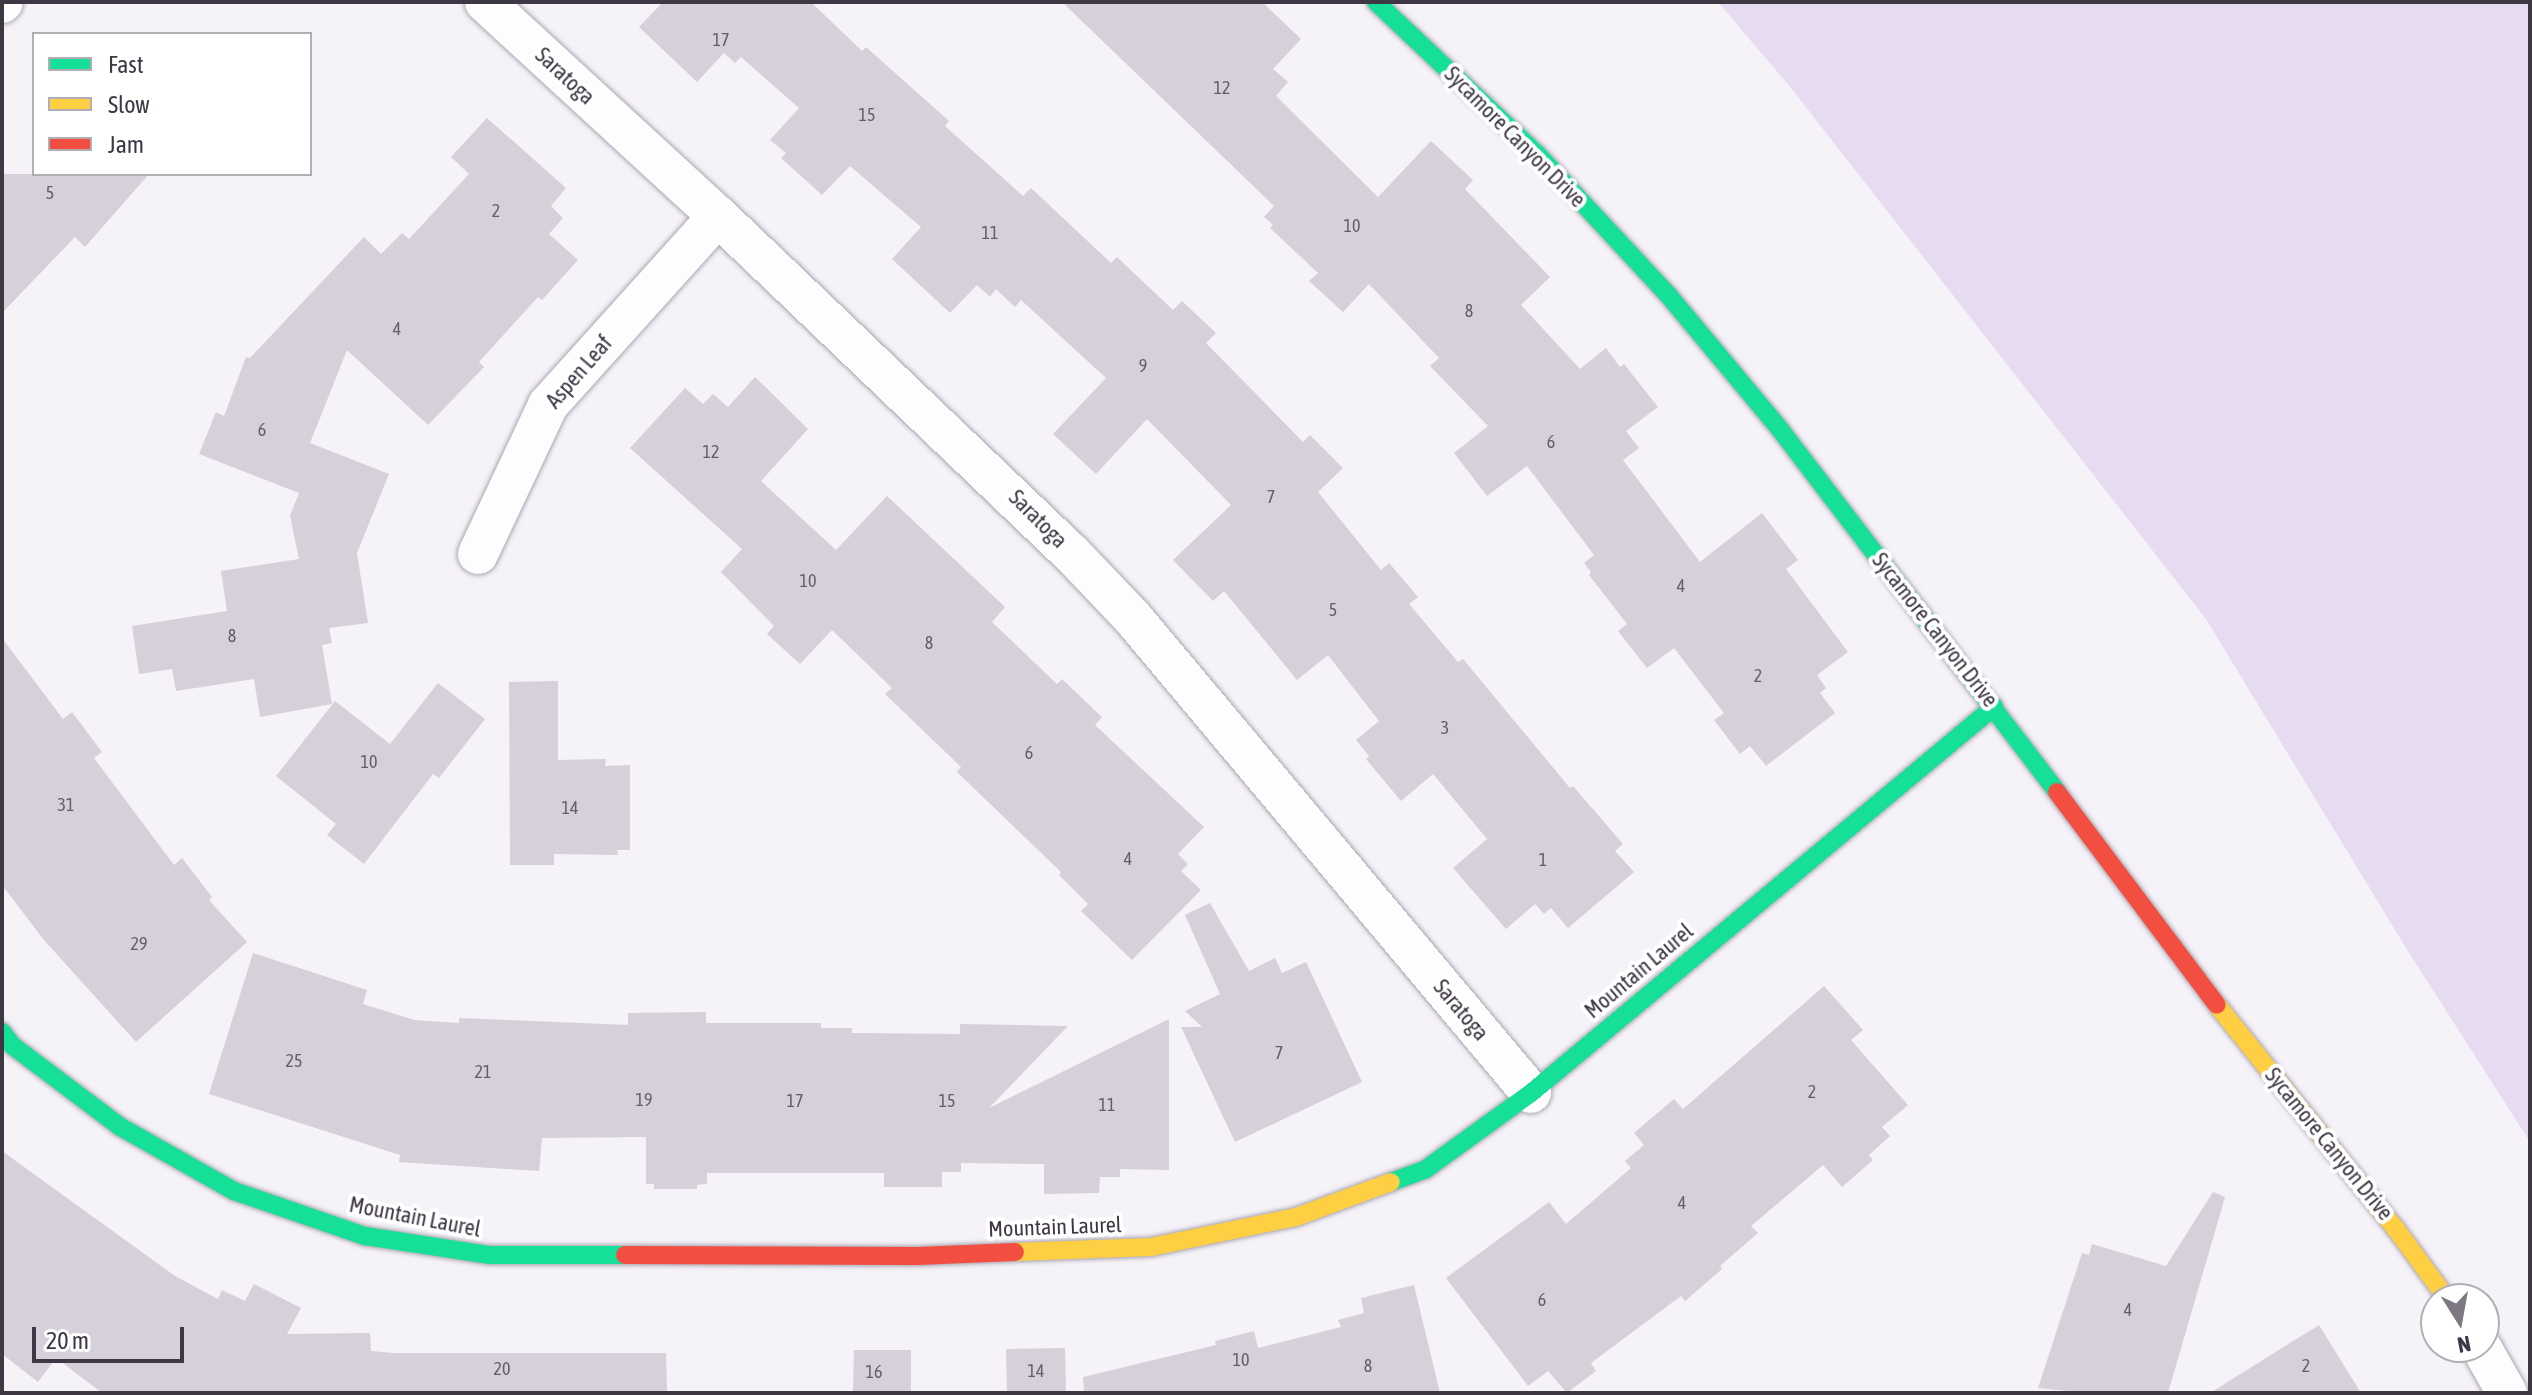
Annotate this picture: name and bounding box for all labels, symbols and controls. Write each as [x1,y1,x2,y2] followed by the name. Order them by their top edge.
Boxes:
[713,29,729,51] house number: 17
[32,32,312,176] legend
[530,42,600,110] street label: Saratoga
[108,51,144,78] text: Fast
[1439,61,1591,213] street label: Sycamore Canyon Drive
[1214,77,1230,99] house number: 12
[108,91,150,118] text: Slow
[859,104,875,126] house number: 15
[108,131,144,158] text: Jam
[46,182,54,204] house number: 5
[492,200,500,222] house number: 2
[1344,215,1360,237] house number: 10
[982,222,998,244] house number: 11
[1465,300,1473,322] house number: 8
[393,318,401,340] house number: 4
[540,330,618,414] street label: Aspen Leaf
[1139,355,1147,377] house number: 9
[258,419,266,441] house number: 6
[1547,431,1555,453] house number: 6
[703,441,719,463] house number: 12
[1003,484,1073,554] street label: Saratoga
[1267,486,1275,508] house number: 7
[1867,548,2003,712] street label: Sycamore Canyon Drive
[800,570,816,592] house number: 10
[1677,575,1685,597] house number: 4
[1329,599,1337,621] house number: 5
[228,625,236,647] house number: 8
[925,632,933,654] house number: 8
[1754,665,1762,687] house number: 2
[1441,717,1449,739] house number: 3
[1025,742,1033,764] house number: 6
[361,751,377,773] house number: 10
[58,794,74,816] house number: 31
[562,797,578,819] house number: 14
[1124,848,1132,870] house number: 4
[1539,849,1547,871] house number: 1
[1579,918,1699,1024] street label: Mountain Laurel
[131,933,147,955] house number: 29
[1428,974,1494,1046] street label: Saratoga
[1275,1042,1283,1064] house number: 7
[286,1050,302,1072] house number: 25
[475,1061,491,1083] house number: 21
[2259,1063,2399,1225] street label: Sycamore Canyon Drive
[1808,1081,1816,1103] house number: 2
[636,1089,652,1111] house number: 19
[787,1090,803,1112] house number: 17
[939,1090,955,1112] house number: 15
[1099,1094,1115,1116] house number: 11
[347,1191,483,1243] street label: Mountain Laurel
[1678,1192,1686,1214] house number: 4
[988,1211,1122,1243] street label: Mountain Laurel
[2420,1283,2500,1363] north arrow
[1538,1289,1546,1311] house number: 6
[2124,1299,2132,1321] house number: 4
[36,1311,188,1361] scale bar
[46,1327,89,1354] text: 20 m
[2455,1331,2473,1359] text: N
[1233,1349,1249,1371] house number: 10
[1364,1355,1372,1377] house number: 8
[2302,1355,2310,1377] house number: 2
[494,1358,510,1380] house number: 20
[1028,1360,1044,1382] house number: 14
[866,1361,882,1383] house number: 16

